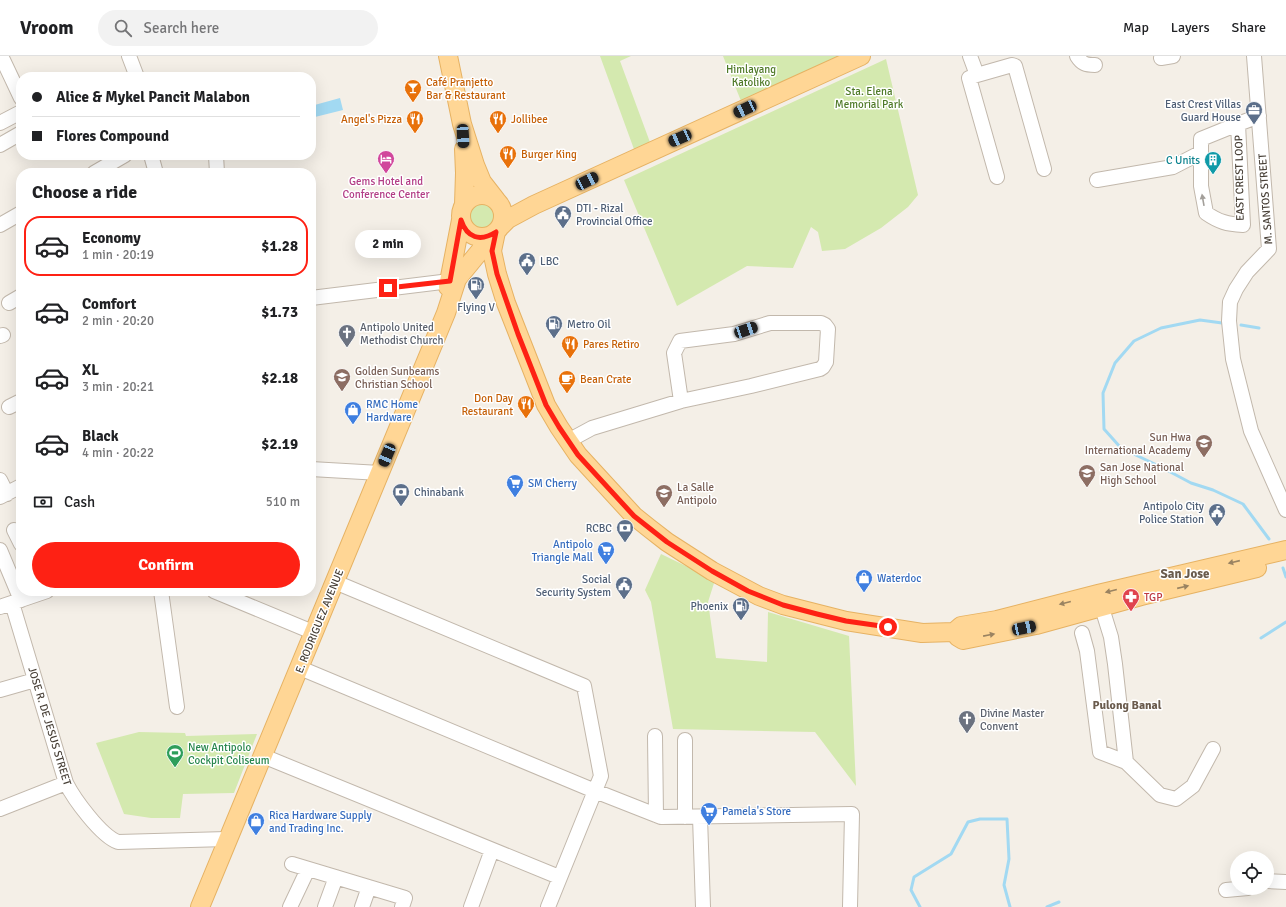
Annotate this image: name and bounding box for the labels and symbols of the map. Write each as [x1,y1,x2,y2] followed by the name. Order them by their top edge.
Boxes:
[726,63,776,89] park label: Himlayang Katoliko
[426,76,506,102] place label: Café Pranjetto Bar & Restaurant
[403,78,423,103] bar icon: Café Pranjetto Bar & Restaurant
[835,85,904,111] park label: Sta. Elena Memorial Park
[732,98,758,120] car
[1165,98,1241,124] place label: East Crest Villas Guard House
[1244,100,1264,125] office icon: East Crest Villas Guard House
[405,109,425,134] restaurant icon: Angel's Pizza
[488,109,508,134] restaurant icon: Jollibee
[341,113,402,126] place label: Angel's Pizza
[511,113,548,126] place label: Jollibee
[456,124,470,148] car
[667,128,693,148] car
[1232,135,1247,221] street label: EAST CREST LOOP
[498,144,518,169] restaurant icon: Burger King
[521,148,577,161] place label: Burger King
[376,149,396,174] hotel icon: Gems Hotel and Conference Center
[1203,150,1223,175] building icon: C Units
[1256,153,1275,245] street label: M. SANTOS STREET
[1166,154,1200,167] place label: C Units
[574,170,600,192] car
[342,175,430,201] place label: Gems Hotel and Conference Center
[1200,194,1206,206] one-way arrow
[576,202,653,228] place label: DTI - Rizal Provincial Office
[553,204,573,229] public building icon: DTI - Rizal Provincial Office
[355,230,421,258] callout: 2 min
[517,251,537,276] public building icon: LBC
[540,255,559,268] place label: LBC
[466,275,486,300] fuel station icon: Flying V
[379,279,397,297] route end
[457,301,495,314] place label: Flying V
[544,314,564,339] fuel station icon: Metro Oil
[567,318,611,331] place label: Metro Oil
[733,320,759,340] car
[360,321,443,347] place label: Antipolo United Methodist Church
[337,323,357,348] church icon: Antipolo United Methodist Church
[560,334,580,359] restaurant icon: Pares Retiro
[583,338,640,351] place label: Pares Retiro
[355,365,439,391] place label: Golden Sunbeams Christian School
[332,367,352,392] school or university icon: Golden Sunbeams Christian School
[557,369,577,394] cafe icon: Bean Crate
[580,373,632,386] place label: Bean Crate
[461,392,514,418] place label: Don Day Restaurant
[516,394,536,419] restaurant icon: Don Day Restaurant
[366,398,418,424] place label: RMC Home Hardware
[343,400,363,425] shop icon: RMC Home Hardware
[1085,431,1192,457] place label: Sun Hwa International Academy
[1194,433,1214,458] school or university icon: Sun Hwa International Academy
[377,442,397,468] car
[1100,461,1184,487] place label: San Jose National High School
[1077,463,1097,488] school or university icon: San Jose National High School
[505,473,525,498] supermarket icon: SM Cherry
[528,477,578,490] place label: SM Cherry
[677,481,717,507] place label: La Salle Antipolo
[391,482,411,507] bank icon: Chinabank
[654,483,674,508] school or university icon: La Salle Antipolo
[414,486,465,499] place label: Chinabank
[1139,500,1205,526] place label: Antipolo City Police Station
[1207,502,1227,527] public building icon: Antipolo City Police Station
[615,518,635,543] bank icon: RCBC
[586,522,612,535] place label: RCBC
[532,538,593,564] place label: Antipolo Triangle Mall
[596,540,616,565] supermarket icon: Antipolo Triangle Mall
[1228,559,1240,565] one-way arrow
[1160,566,1210,582] district label: San Jose
[293,567,346,675] street label: E. RODRIGUEZ AVENUE
[854,568,874,593] shop icon: Waterdoc
[877,572,921,585] place label: Waterdoc
[536,573,611,599] place label: Social Security System
[614,575,634,600] public building icon: Social Security System
[1177,583,1189,589] one-way arrow
[1121,587,1141,612] pharmacy icon: TGP
[1105,588,1117,594] one-way arrow
[1144,591,1162,604] place label: TGP
[731,596,751,621] fuel station icon: Phoenix
[691,600,728,613] place label: Phoenix
[1058,600,1070,606] one-way arrow
[879,618,897,636] route start
[1011,620,1037,636] car
[983,631,995,637] one-way arrow
[25,665,74,788] street label: JOSE R. DE JESUS STREET
[1092,698,1162,713] district label: Pulong Banal
[980,707,1044,733] place label: Divine Master Convent
[957,709,977,734] church icon: Divine Master Convent
[188,741,270,767] place label: New Antipolo Cockpit Coliseum
[165,743,185,768] sports icon: New Antipolo Cockpit Coliseum
[699,801,719,826] supermarket icon: Pamela's Store
[722,805,791,818] place label: Pamela's Store
[269,809,373,835] place label: Rica Hardware Supply and Trading Inc.
[246,811,266,836] shop icon: Rica Hardware Supply and Trading Inc.

